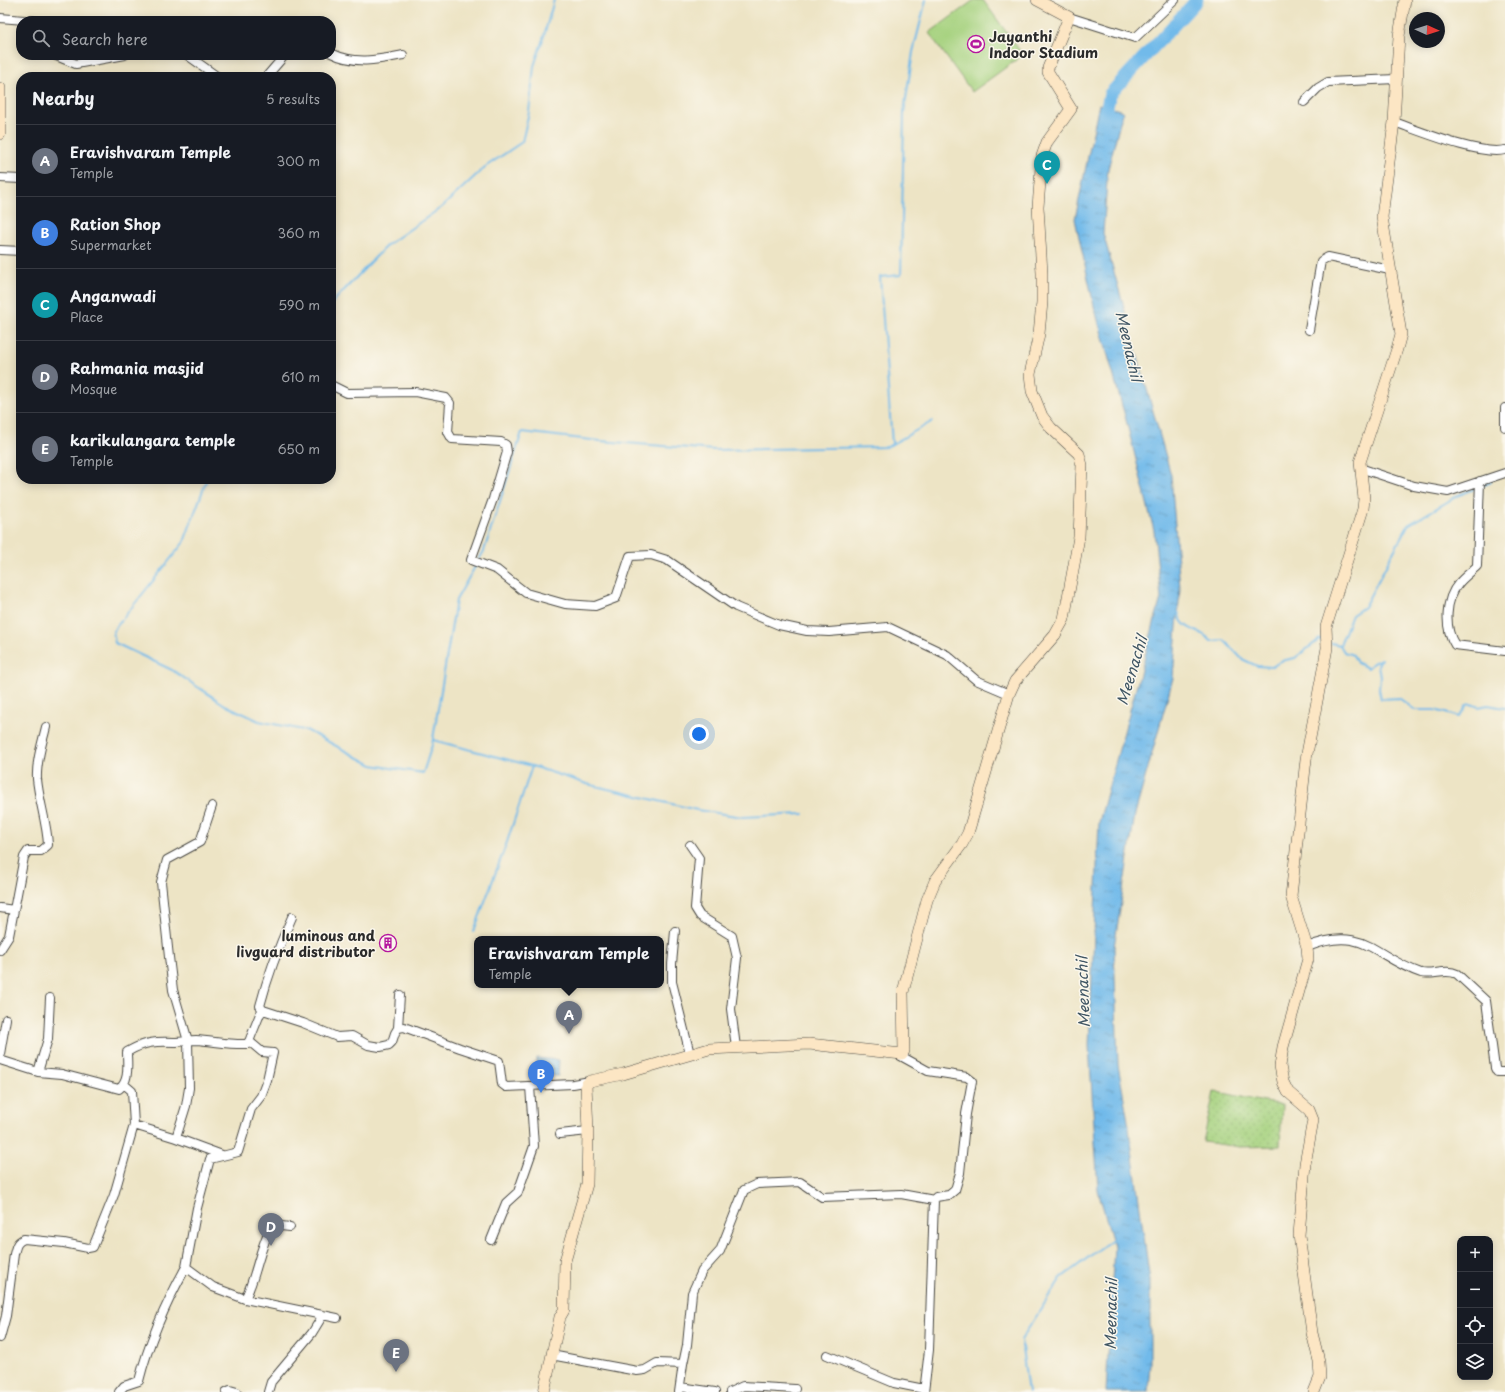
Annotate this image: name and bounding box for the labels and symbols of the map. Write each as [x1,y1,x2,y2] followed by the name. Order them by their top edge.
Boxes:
[1409,12,1445,48] north arrow
[989,26,1098,63] place label: Jayanthi Indoor Stadium
[966,34,986,54] sports icon: Jayanthi Indoor Stadium
[1034,151,1060,184] pin: C
[1111,309,1150,386] water label: Meenachil
[1110,630,1153,708] water label: Meenachil
[689,724,709,744] your location
[236,925,376,962] place label: luminous and livguard distributor
[378,933,398,953] building icon: luminous and livguard distributor
[1069,953,1095,1028] water label: Meenachil
[556,1001,582,1034] pin: A
[528,1060,554,1093] pin: B
[258,1213,284,1246] pin: D
[1098,1275,1122,1350] water label: Meenachil
[383,1339,409,1372] pin: E

